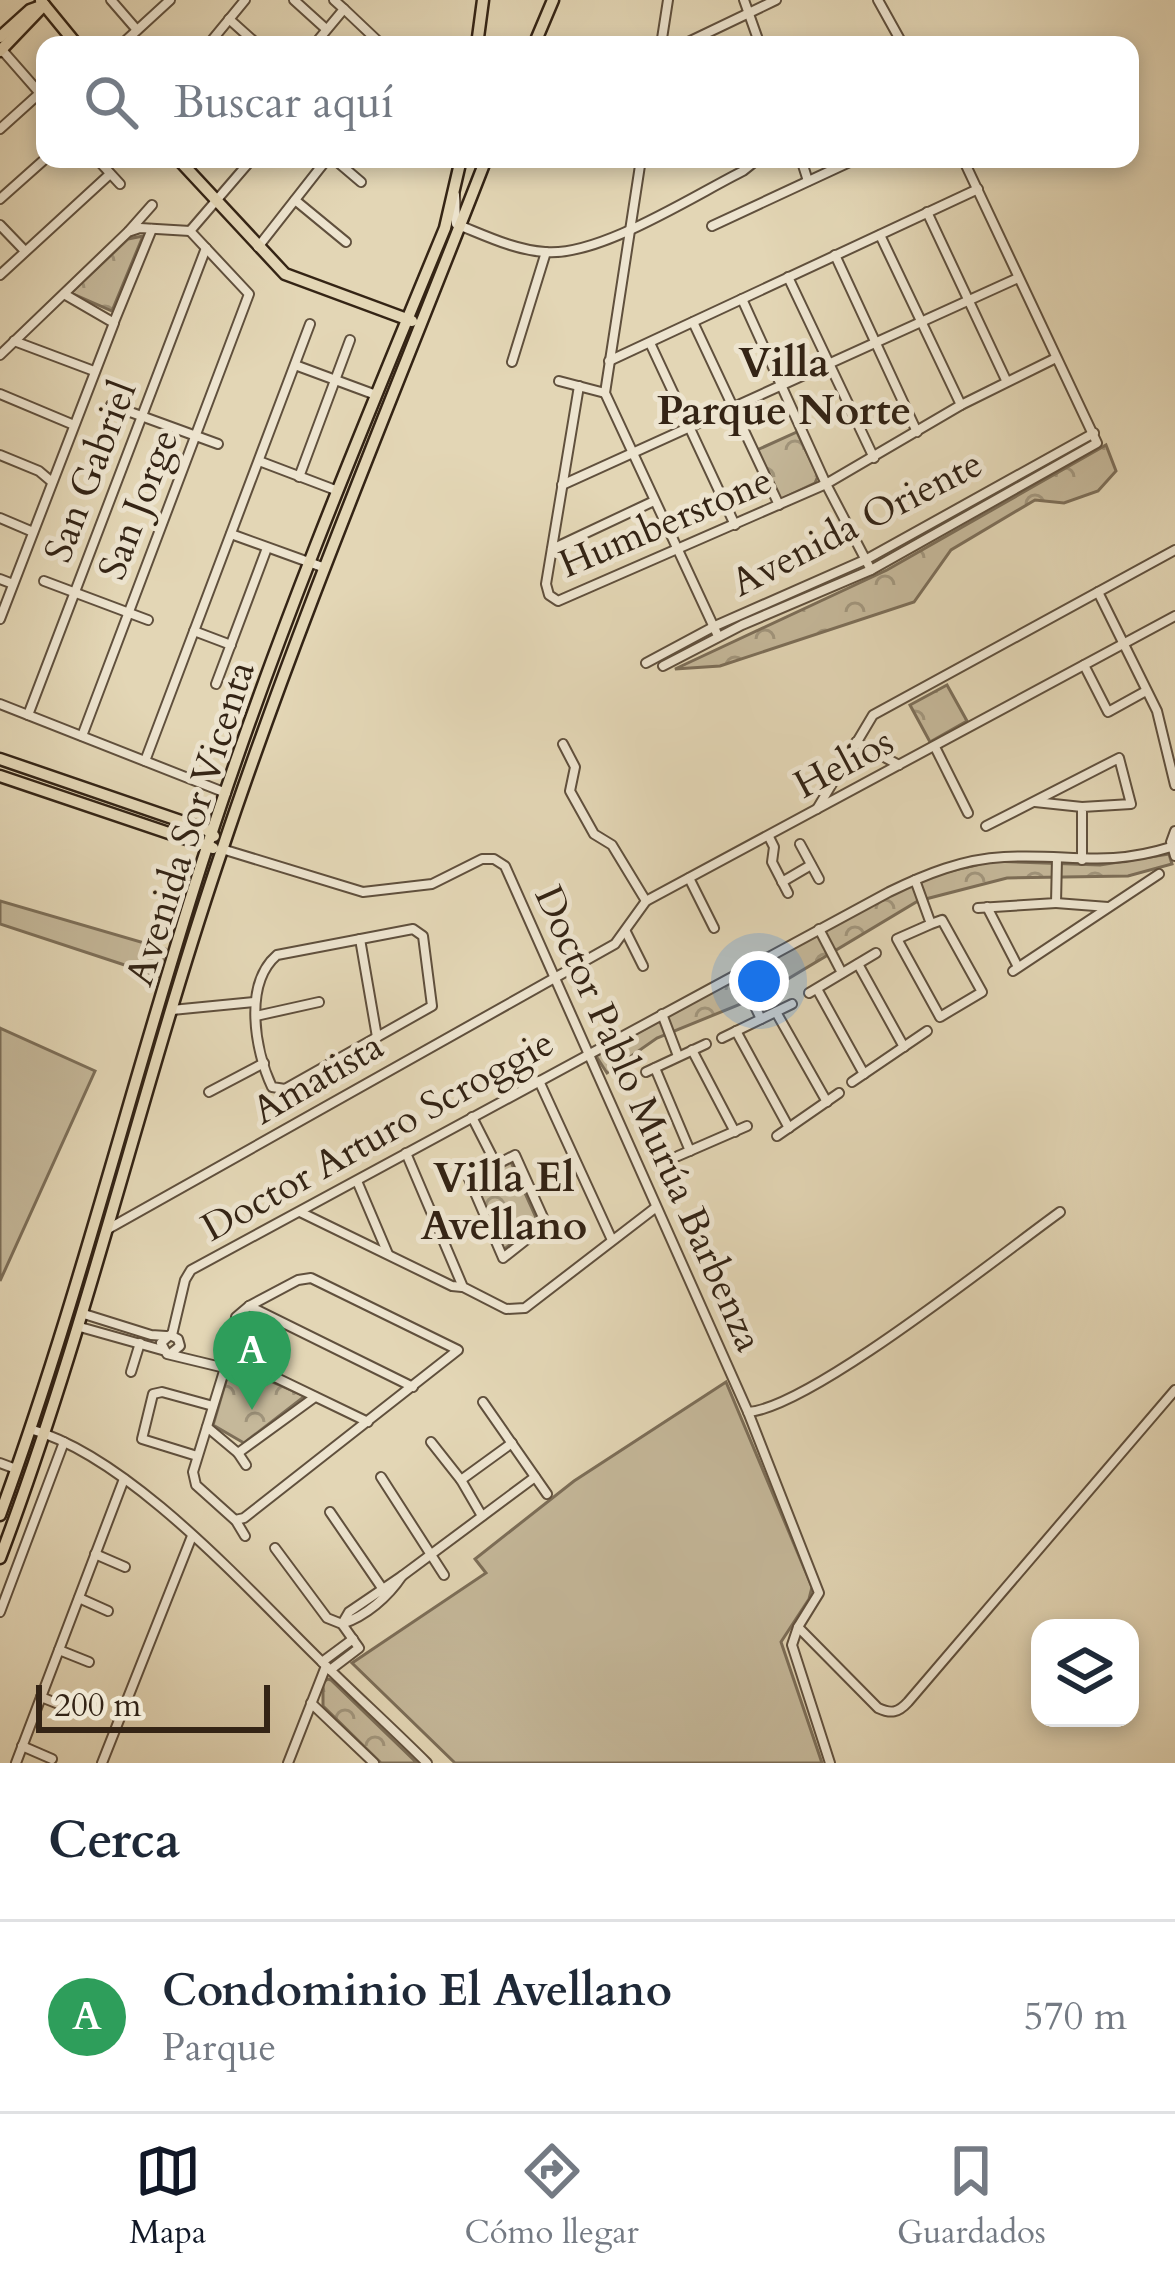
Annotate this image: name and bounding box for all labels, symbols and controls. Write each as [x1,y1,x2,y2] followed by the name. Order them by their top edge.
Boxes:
[36,36,1139,168] search box
[78,69,144,135] icon: search
[174,72,394,133] text: Buscar aquí
[657,334,911,439] district label: Villa Parque Norte
[32,373,149,570] street label: San Gabriel
[86,422,191,587] street label: San Jorge
[722,437,991,609] street label: Avenida Oriente
[551,454,780,591] street label: Humberstone
[113,654,268,992] street label: Avenida Sor Vicenta
[785,715,903,811] street label: Helios
[522,877,776,1360] street label: Doctor Pablo Murúa Barbenza
[729,951,789,1011] your location
[192,1016,563,1254] street label: Doctor Arturo Scroggie
[243,1020,393,1137] street label: Amatista
[421,1149,587,1254] district label: Villa El Avellano
[213,1311,291,1410] pin: A
[1031,1619,1139,1727] map controls
[1031,1619,1139,1727] button: layers
[36,1679,270,1732] scale bar
[54,1683,141,1728] text: 200 m
[48,1806,180,1876] text: Cerca
[162,1960,672,2021] text: Condominio El Avellano
[72,1990,102,2043] text: A
[1024,1990,1127,2043] text: 570 m
[162,2021,276,2074] text: Parque
[129,2138,206,2255] tab: Mapa
[465,2138,639,2255] tab: Cómo llegar
[897,2138,1046,2255] tab: Guardados

